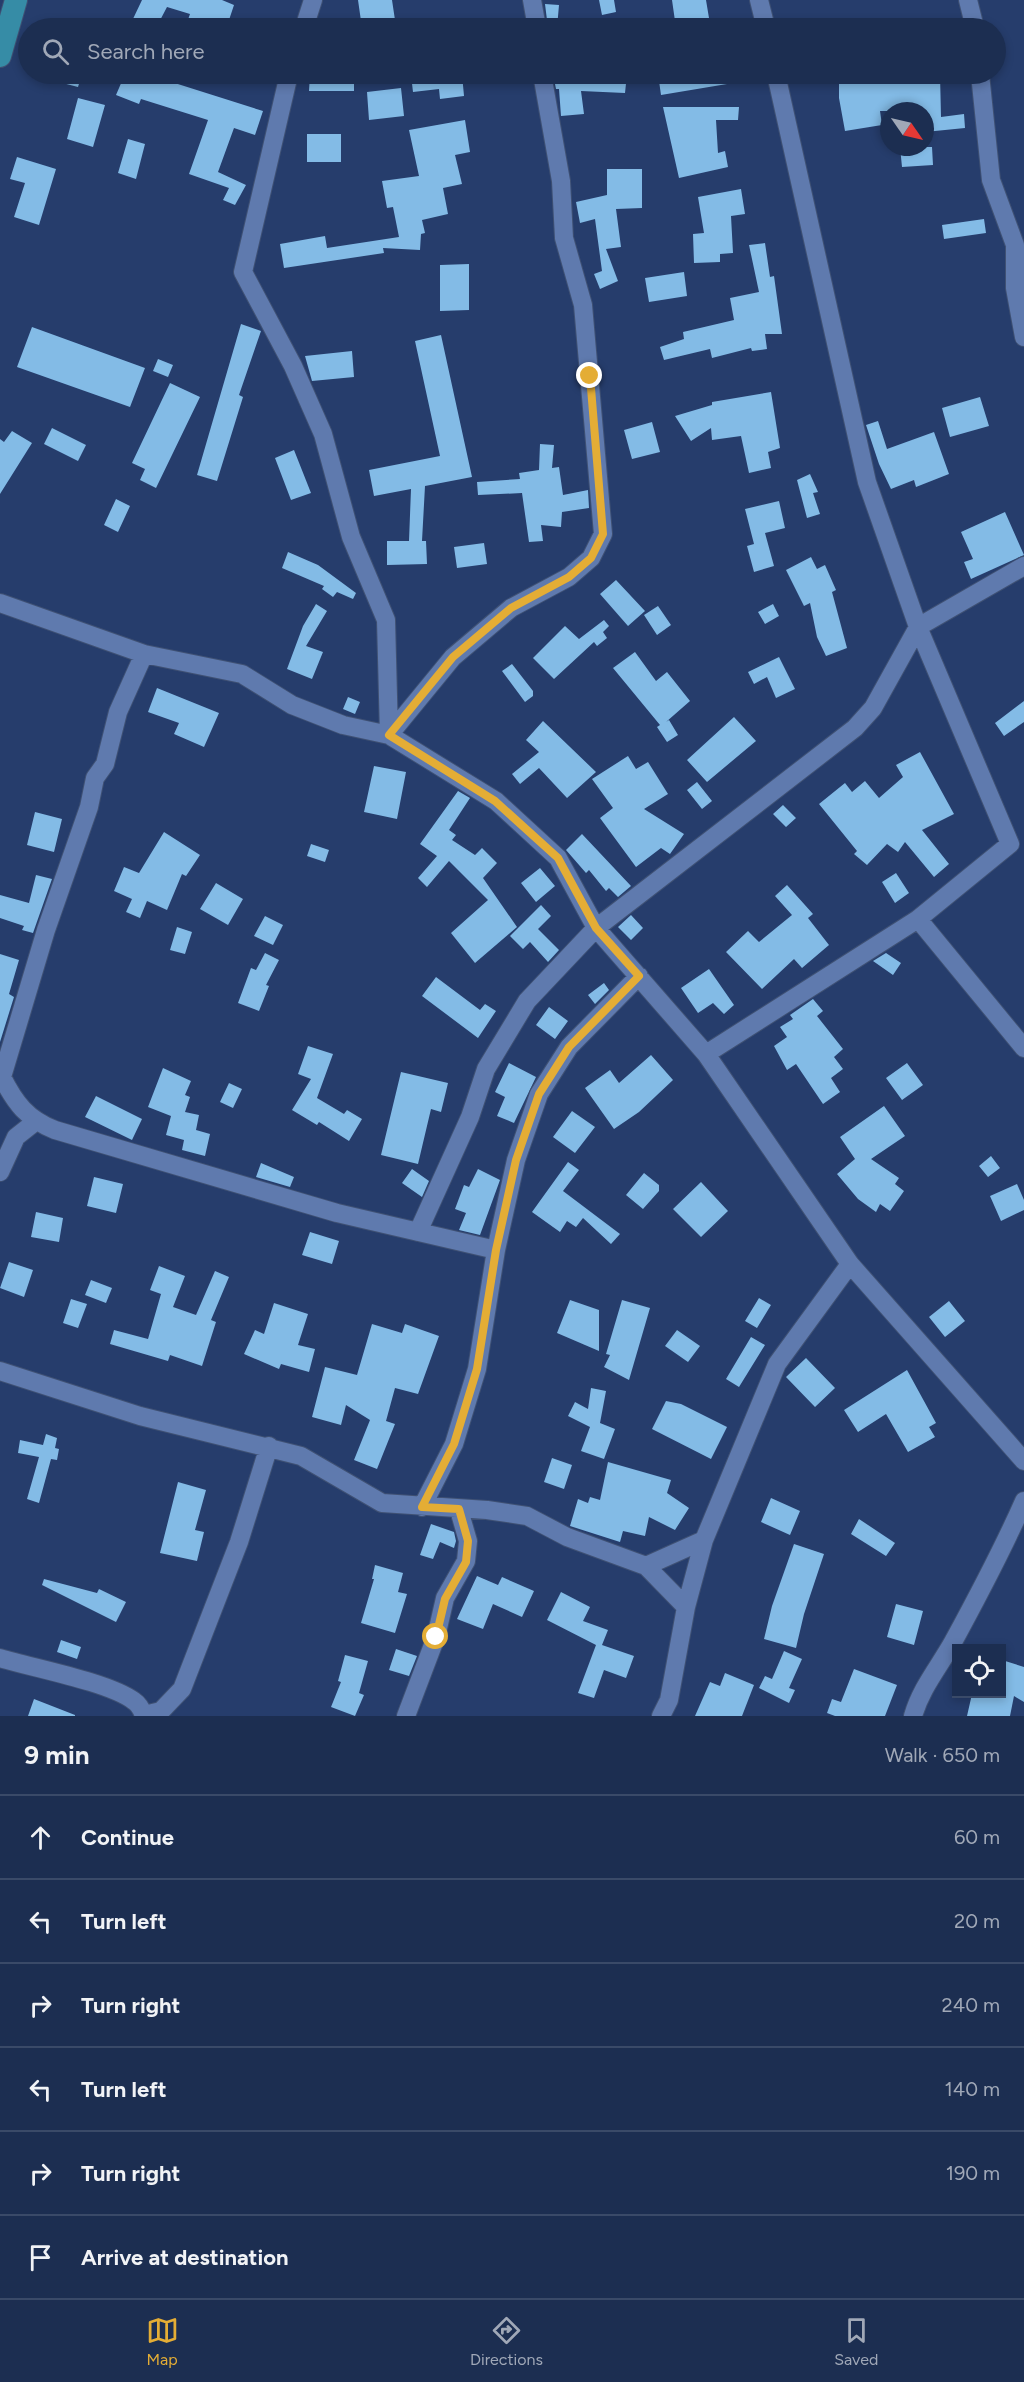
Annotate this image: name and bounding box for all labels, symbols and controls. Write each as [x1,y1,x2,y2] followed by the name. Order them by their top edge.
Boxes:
[18,18,1006,84] search box
[39,35,72,68] icon: search
[87,38,205,65] text: Search here
[880,102,934,156] north arrow
[576,362,602,388] route end
[422,1623,448,1649] route start
[952,1644,1006,1698] map controls
[952,1644,1006,1698] button: locate
[24,1739,90,1771] text: 9 min
[885,1743,1000,1767] text: Walk · 650 m
[24,1821,57,1854] icon: ahead
[81,1824,174,1851] text: Continue
[954,1825,1000,1849] text: 60 m
[24,1905,57,1938] icon: left
[81,1908,167,1935] text: Turn left
[954,1909,1000,1933] text: 20 m
[24,1989,57,2022] icon: right
[81,1992,180,2019] text: Turn right
[942,1993,1000,2017] text: 240 m
[24,2073,57,2106] icon: left
[81,2076,167,2103] text: Turn left
[945,2077,1000,2101] text: 140 m
[24,2157,57,2190] icon: right
[81,2160,180,2187] text: Turn right
[946,2161,1000,2185] text: 190 m
[24,2241,57,2274] icon: arrive
[81,2244,289,2271] text: Arrive at destination
[146,2314,179,2369] tab: Map
[470,2314,543,2369] tab: Directions
[834,2314,878,2369] tab: Saved

